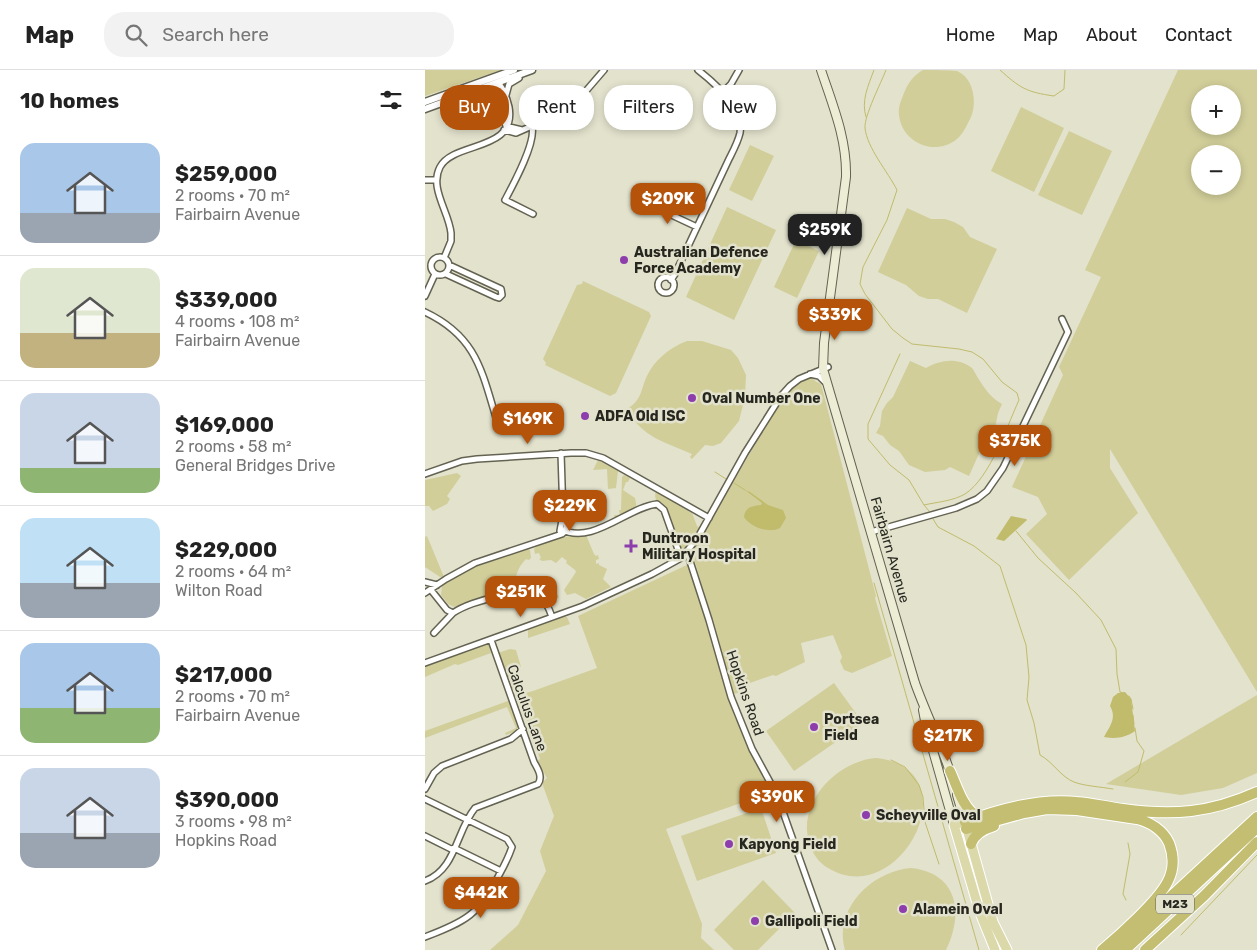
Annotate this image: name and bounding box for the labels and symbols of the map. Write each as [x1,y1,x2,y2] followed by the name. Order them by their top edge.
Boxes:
[633,182,703,225] pin: $209K
[790,214,860,256] pin: $259K
[634,244,768,277] place label: Australian Defence Force Academy
[618,254,630,266] marker: Australian Defence Force Academy
[800,298,870,341] pin: $339K
[702,390,821,407] place label: Oval Number One
[686,392,698,404] marker: Oval Number One
[493,402,563,445] pin: $169K
[595,408,685,425] place label: ADFA Old ISC
[579,410,591,422] marker: ADFA Old ISC
[980,424,1050,467] pin: $375K
[535,490,605,532] pin: $229K
[867,495,913,605] street label: Fairbairn Avenue
[642,530,756,563] place label: Duntroon Military Hospital
[624,539,638,553] marker: Duntroon Military Hospital
[486,576,556,618] pin: $251K
[722,648,768,738] street label: Hopkins Road
[503,662,551,754] street label: Calculus Lane
[824,711,879,744] place label: Portsea Field
[913,720,983,762] pin: $217K
[808,721,820,733] marker: Portsea Field
[742,780,812,823] pin: $390K
[876,807,981,824] place label: Scheyville Oval
[860,809,872,821] marker: Scheyville Oval
[739,836,836,853] place label: Kapyong Field
[723,838,735,850] marker: Kapyong Field
[446,876,516,919] pin: $442K
[1156,894,1194,914] road number: M23
[913,901,1003,918] place label: Alamein Oval
[897,903,909,915] marker: Alamein Oval
[765,913,858,930] place label: Gallipoli Field
[749,915,761,927] marker: Gallipoli Field

